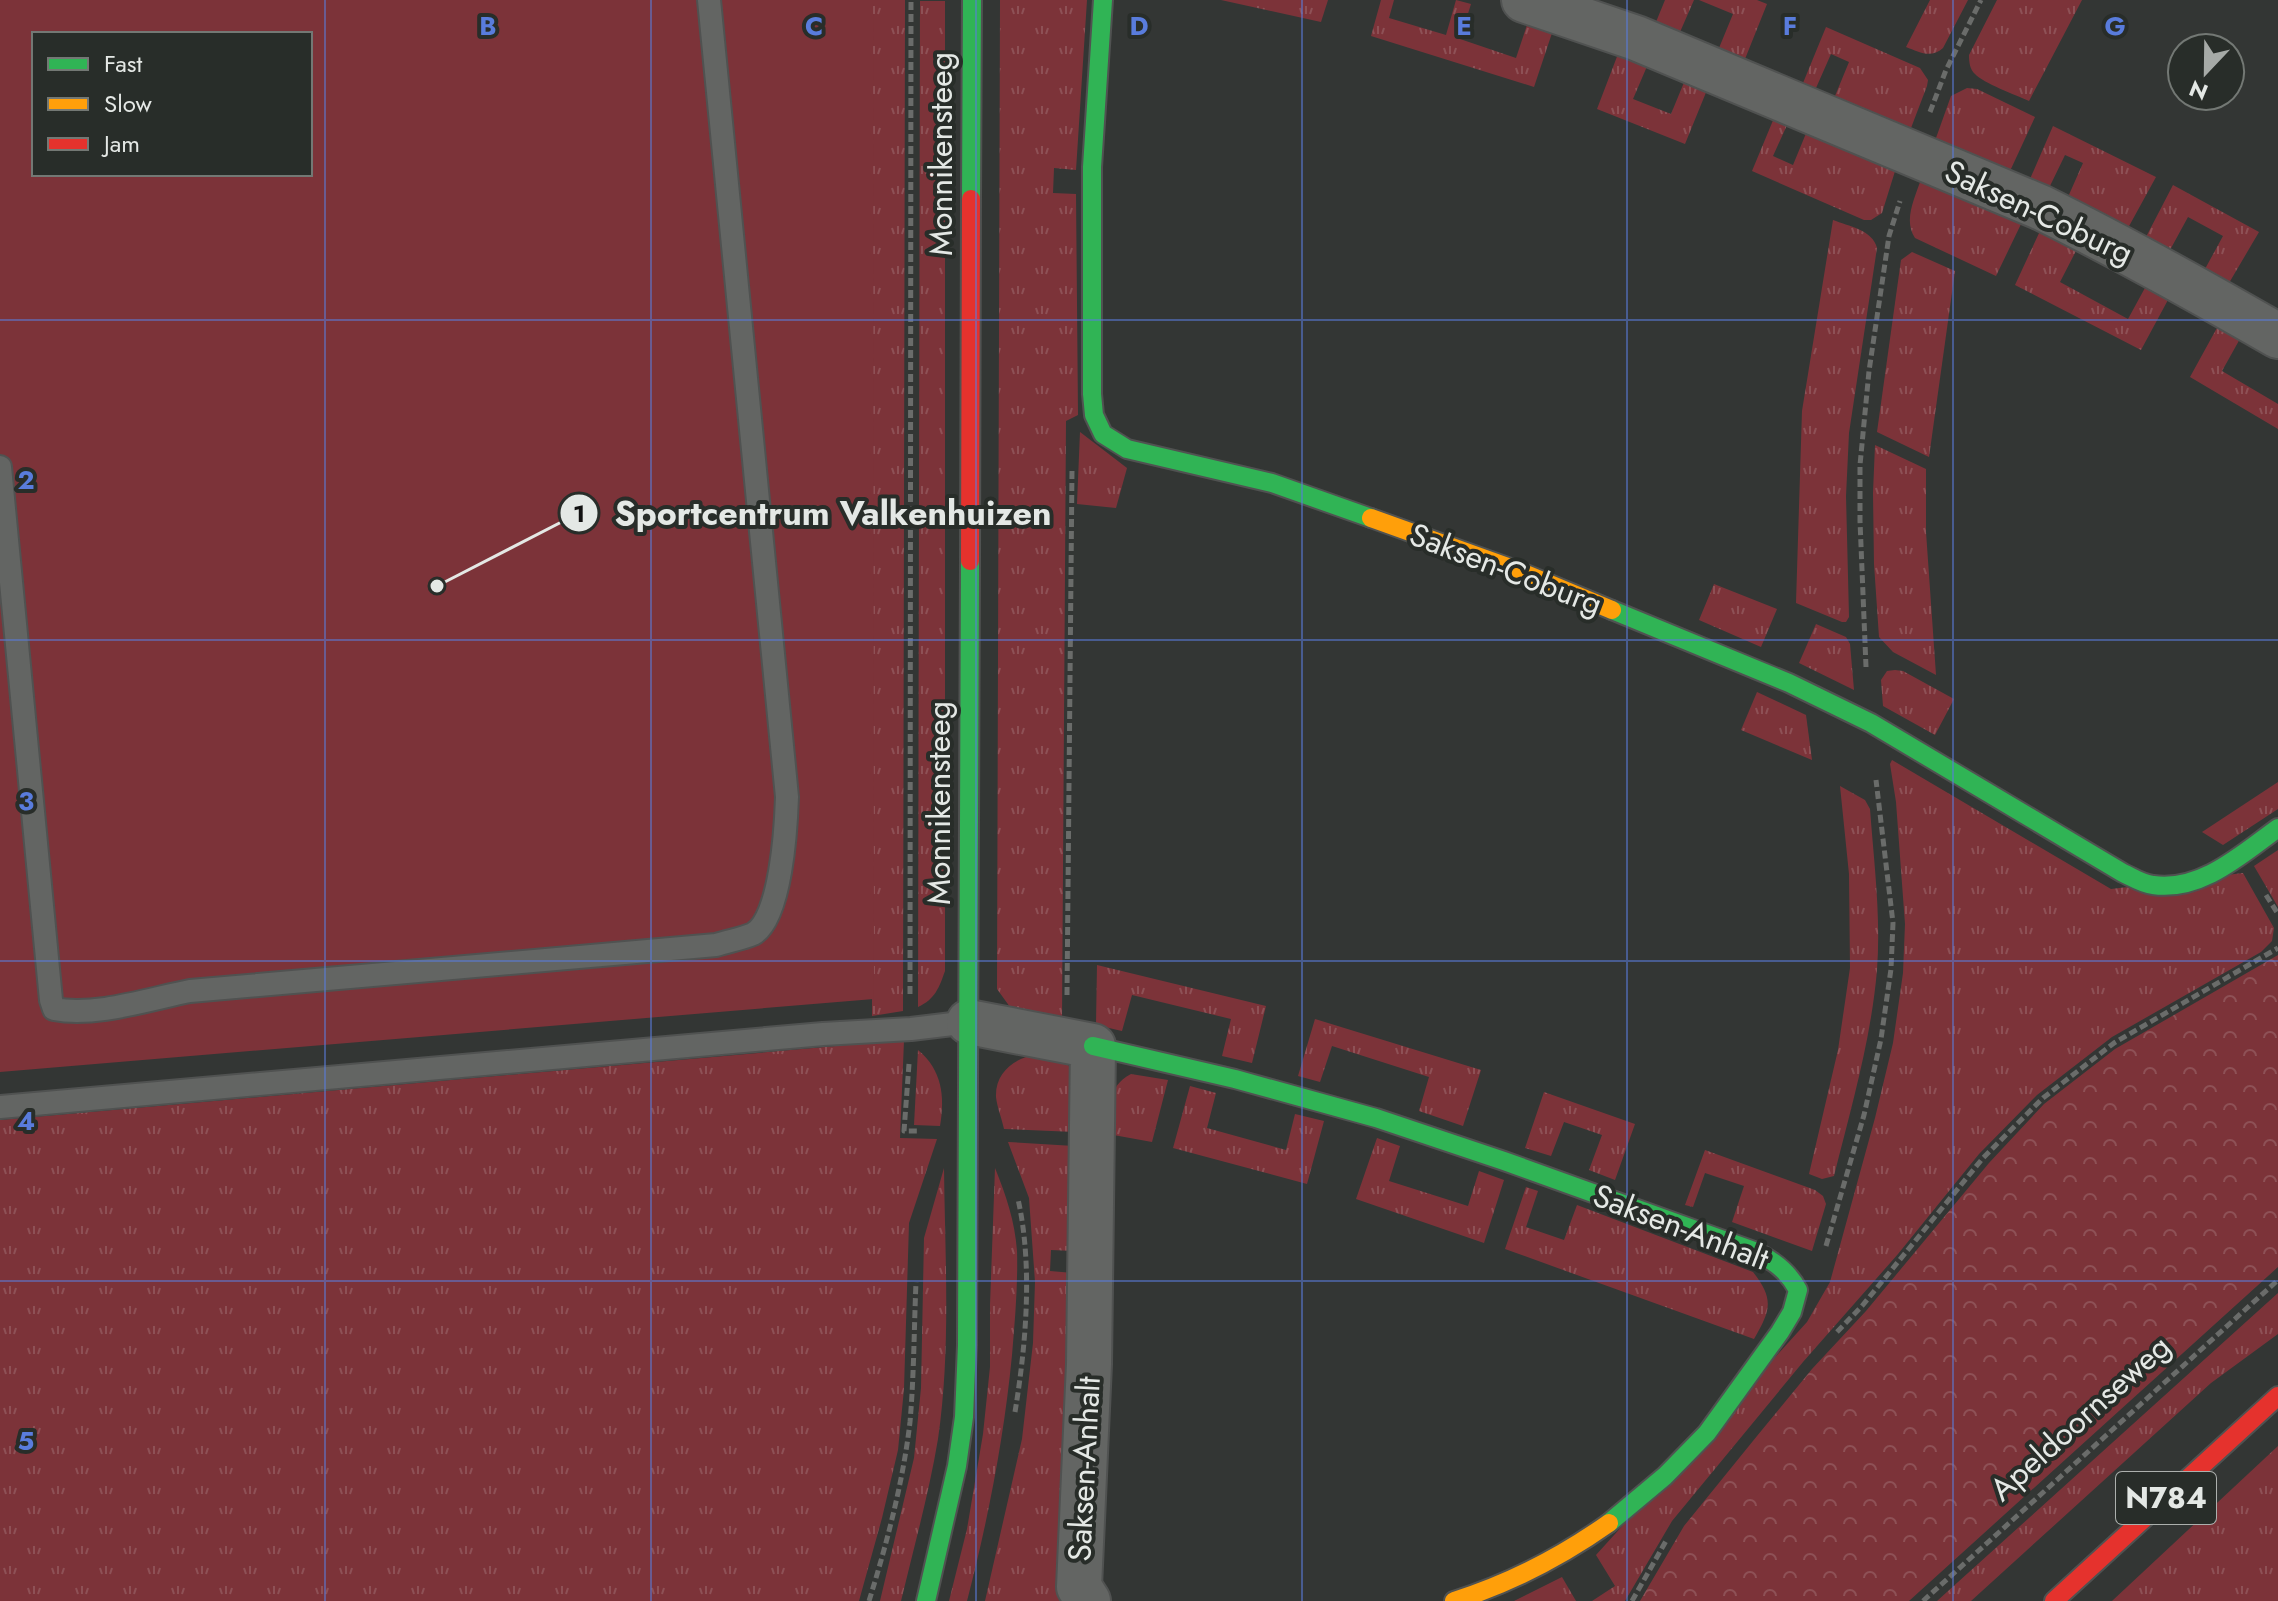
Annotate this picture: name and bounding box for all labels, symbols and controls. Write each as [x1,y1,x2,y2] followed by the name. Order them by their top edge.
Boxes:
[479,7,497,45] text: B
[805,7,823,45] text: C
[1129,7,1149,45] text: D
[1456,7,1472,45] text: E
[1783,7,1797,45] text: F
[2104,7,2126,45] text: G
[32,32,312,176] legend
[2166,32,2246,112] north arrow
[104,46,142,81] text: Fast
[918,52,964,256] street label: Monnikensteeg
[2184,72,2213,109] text: N
[104,86,152,121] text: Slow
[101,126,140,161] text: Jam
[1937,148,2141,276] street label: Saksen-Coburg
[17,461,35,499] text: 2
[559,484,1068,542] callout: Sportcentrum Valkenhuizen
[614,489,1052,538] text: Sportcentrum Valkenhuizen
[573,496,585,531] text: 1
[1403,511,1609,627] street label: Saksen-Coburg
[916,701,962,905] street label: Monnikensteeg
[18,782,34,820] text: 3
[17,1102,35,1140] text: 4
[1586,1172,1776,1282] street label: Saksen-Anhalt
[1979,1324,2181,1512] street label: Apeldoornseweg
[1056,1375,1112,1563] street label: Saksen-Anhalt
[18,1422,34,1460] text: 5
[2116,1472,2216,1524] road number: N784

